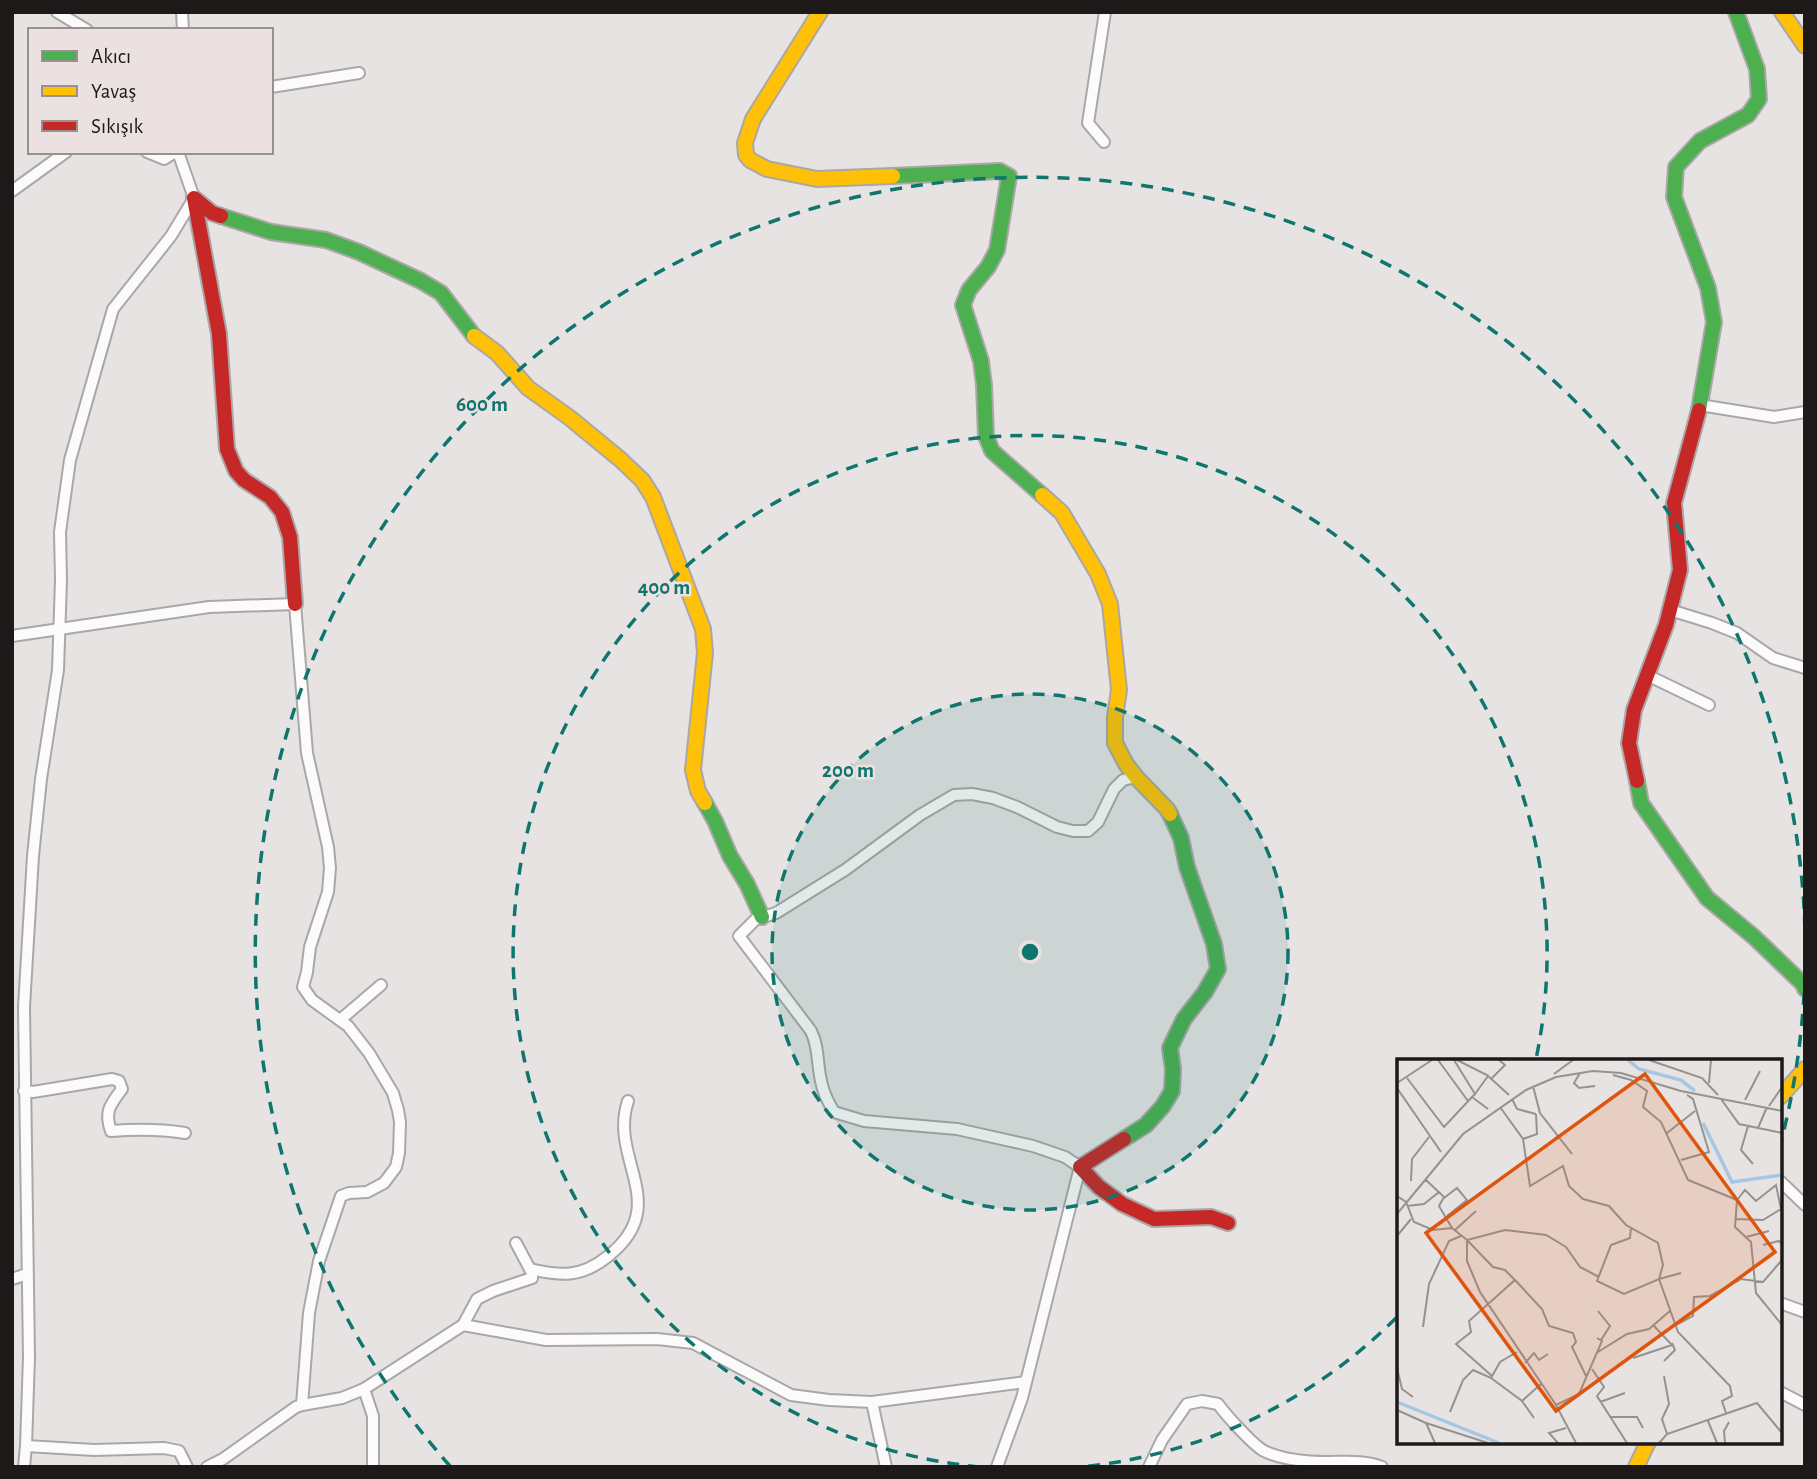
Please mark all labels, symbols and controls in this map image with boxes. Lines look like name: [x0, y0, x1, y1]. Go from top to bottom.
legend: [28, 28, 273, 154]
text: Akıcı: [91, 46, 131, 67]
text: Yavaş: [91, 81, 136, 102]
text: Sıkışık: [91, 116, 144, 137]
text: 600 m: [456, 394, 508, 415]
text: 400 m: [638, 577, 690, 598]
text: 200 m: [822, 760, 874, 781]
centre of rings: [1018, 940, 1042, 964]
inset map: [1397, 1059, 1782, 1444]

